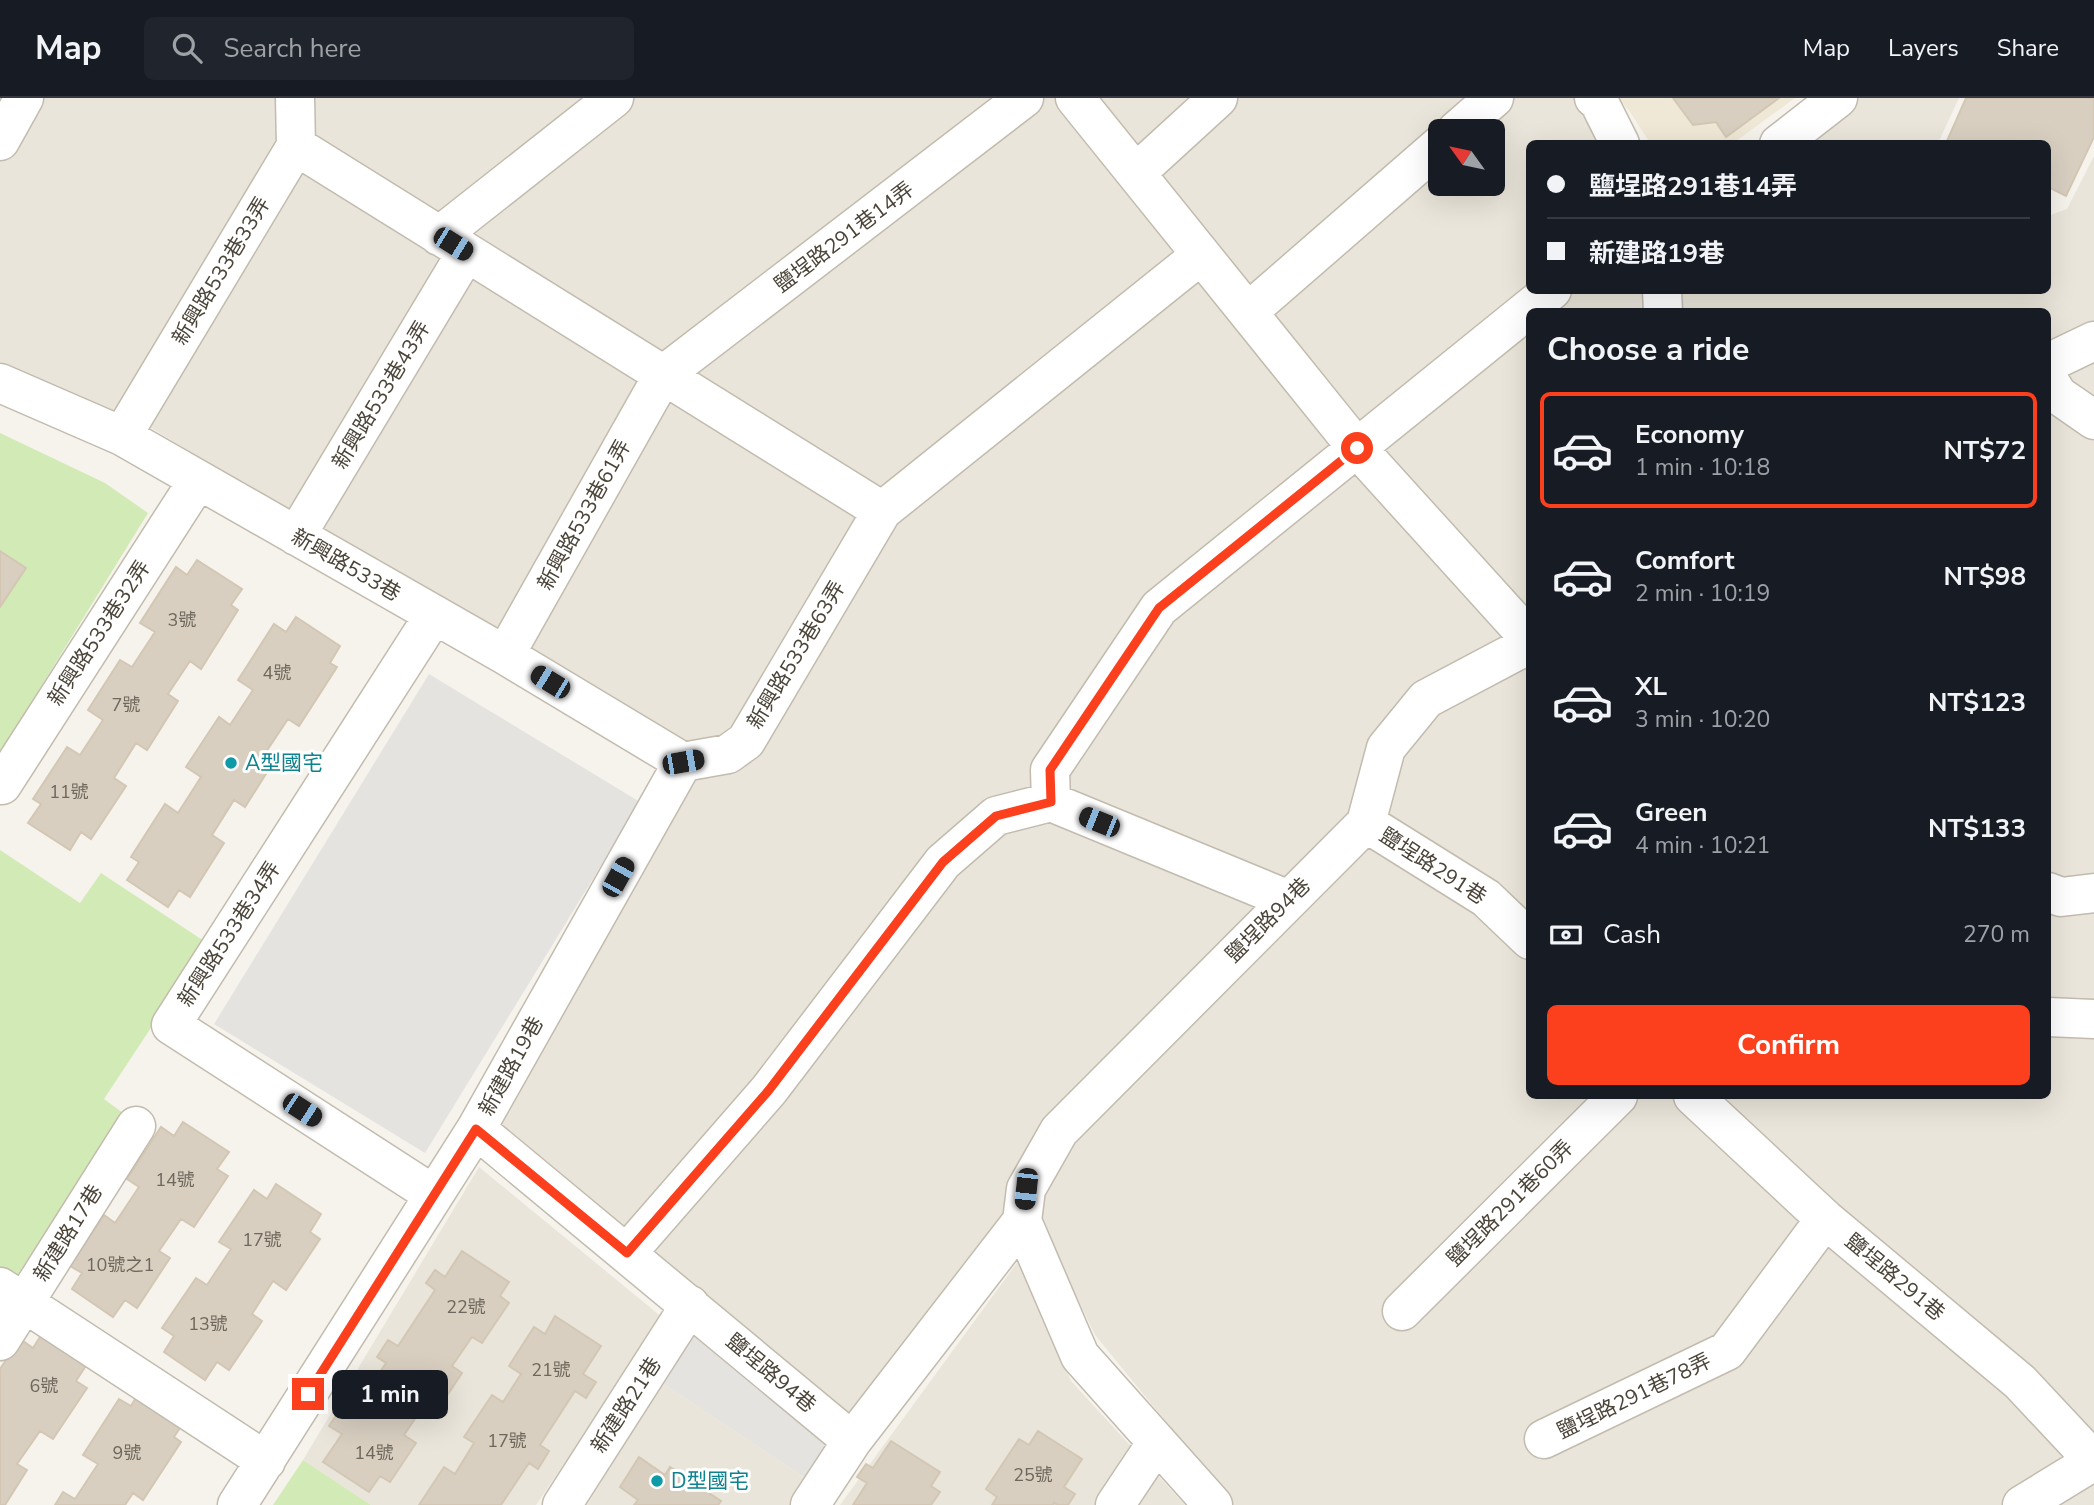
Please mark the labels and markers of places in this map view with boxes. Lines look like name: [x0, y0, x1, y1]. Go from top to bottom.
place label: A型國宅: [245, 749, 323, 777]
marker: A型國宅: [223, 755, 239, 771]
place label: D型國宅: [671, 1467, 750, 1495]
marker: D型國宅: [649, 1473, 665, 1489]

